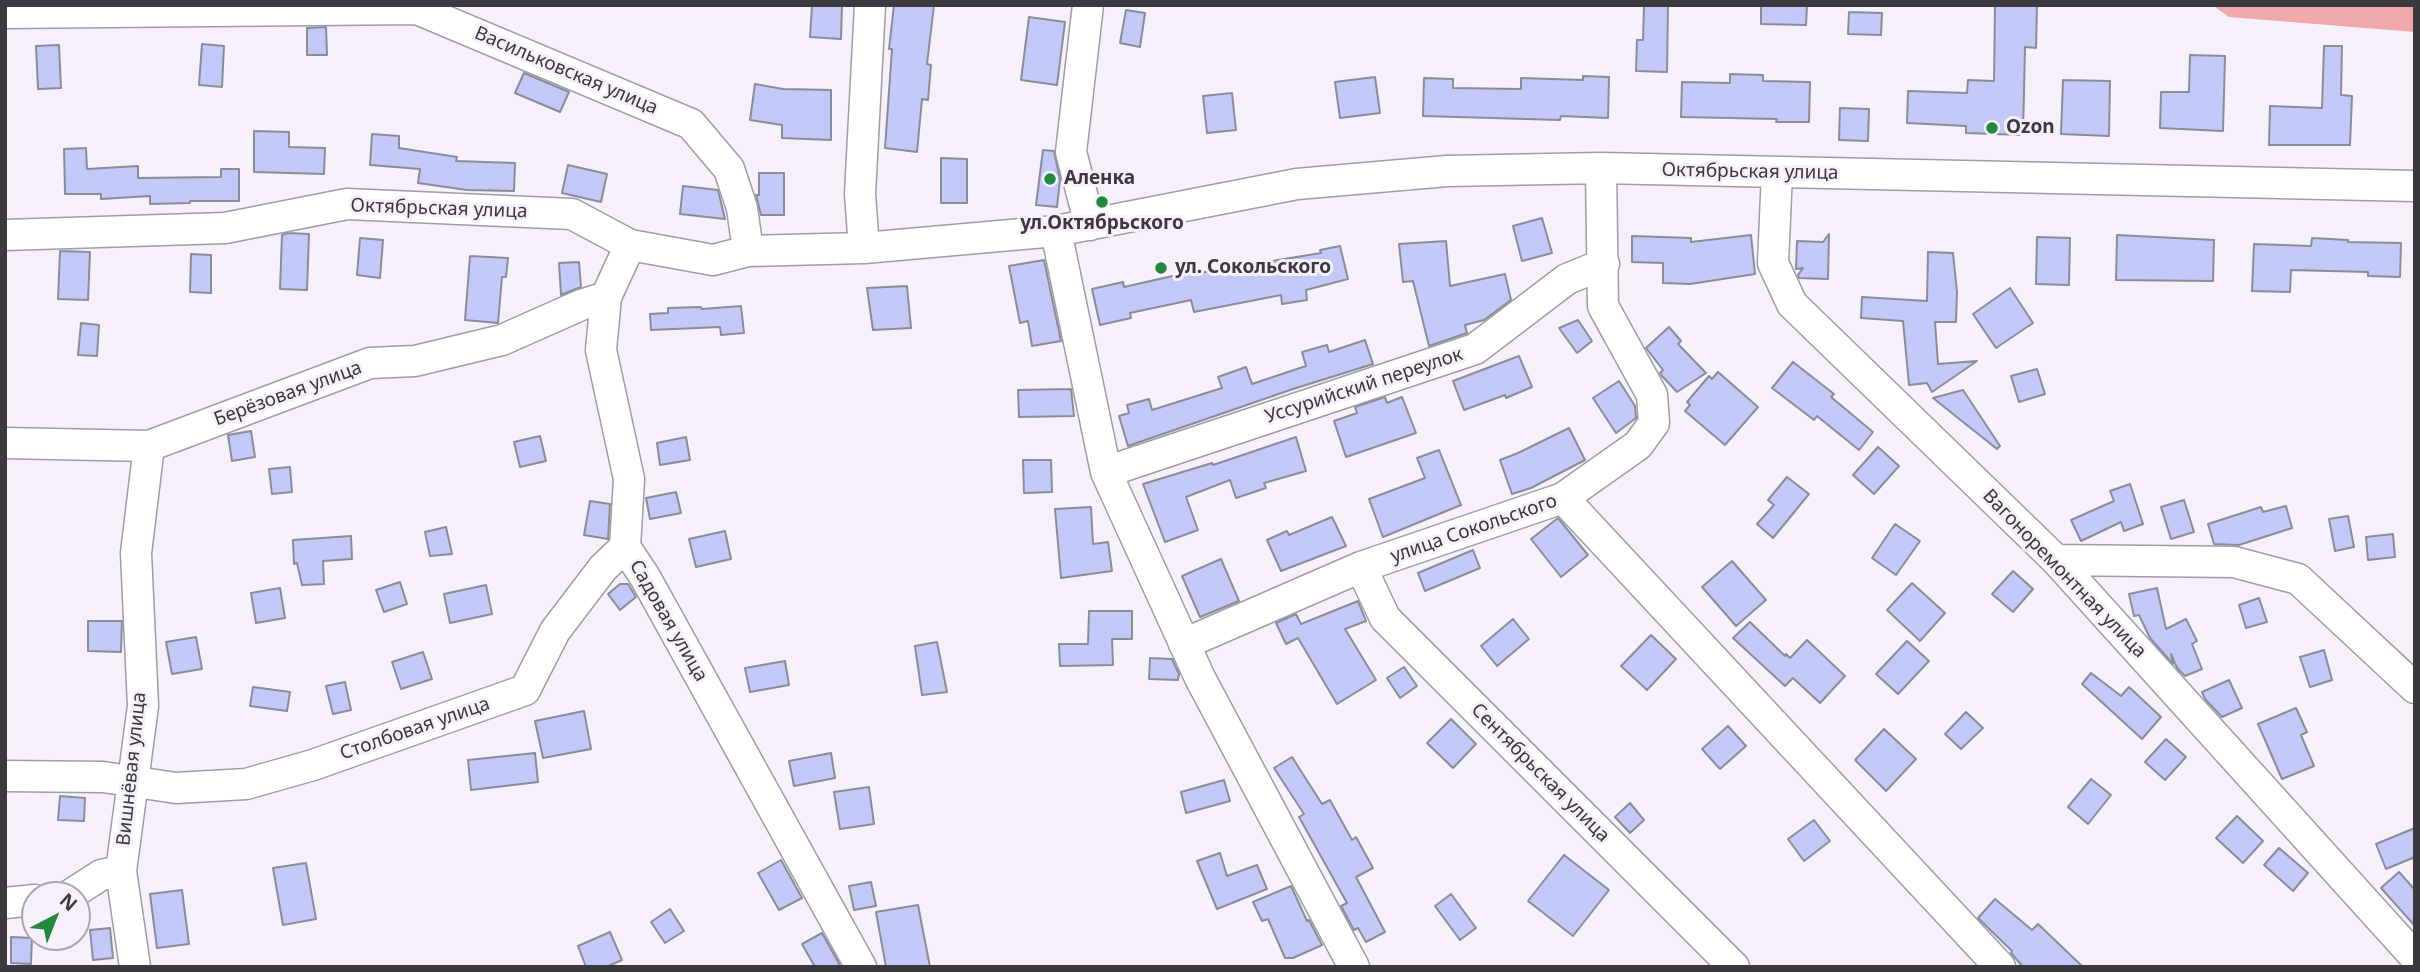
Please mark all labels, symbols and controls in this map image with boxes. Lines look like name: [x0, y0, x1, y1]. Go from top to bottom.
street label: Васильковская улица: [471, 22, 661, 120]
place label: Ozon: [2006, 117, 2055, 139]
marker: Ozon: [1984, 120, 2000, 136]
street label: Октябрьская улица: [1661, 159, 1839, 185]
place label: Аленка: [1064, 168, 1135, 190]
marker: Аленка: [1042, 171, 1058, 187]
marker: ул.Октябрьского: [1094, 194, 1110, 210]
street label: Октябрьская улица: [350, 195, 528, 223]
place label: ул.Октябрьского: [1020, 213, 1184, 235]
place label: ул. Сокольского: [1175, 257, 1331, 279]
marker: ул. Сокольского: [1153, 260, 1169, 276]
street label: Уссурийский переулок: [1262, 343, 1466, 429]
street label: Берёзовая улица: [211, 357, 365, 431]
street label: Вагоноремонтная улица: [1977, 485, 2151, 663]
street label: улица Сокольского: [1388, 490, 1560, 568]
street label: Садовая улица: [624, 556, 712, 686]
street label: Вишнёвая улица: [113, 691, 151, 847]
street label: Столбовая улица: [337, 693, 493, 765]
street label: Сентябрьская улица: [1466, 699, 1614, 847]
north arrow: [21, 881, 91, 951]
text: N: [54, 887, 83, 917]

